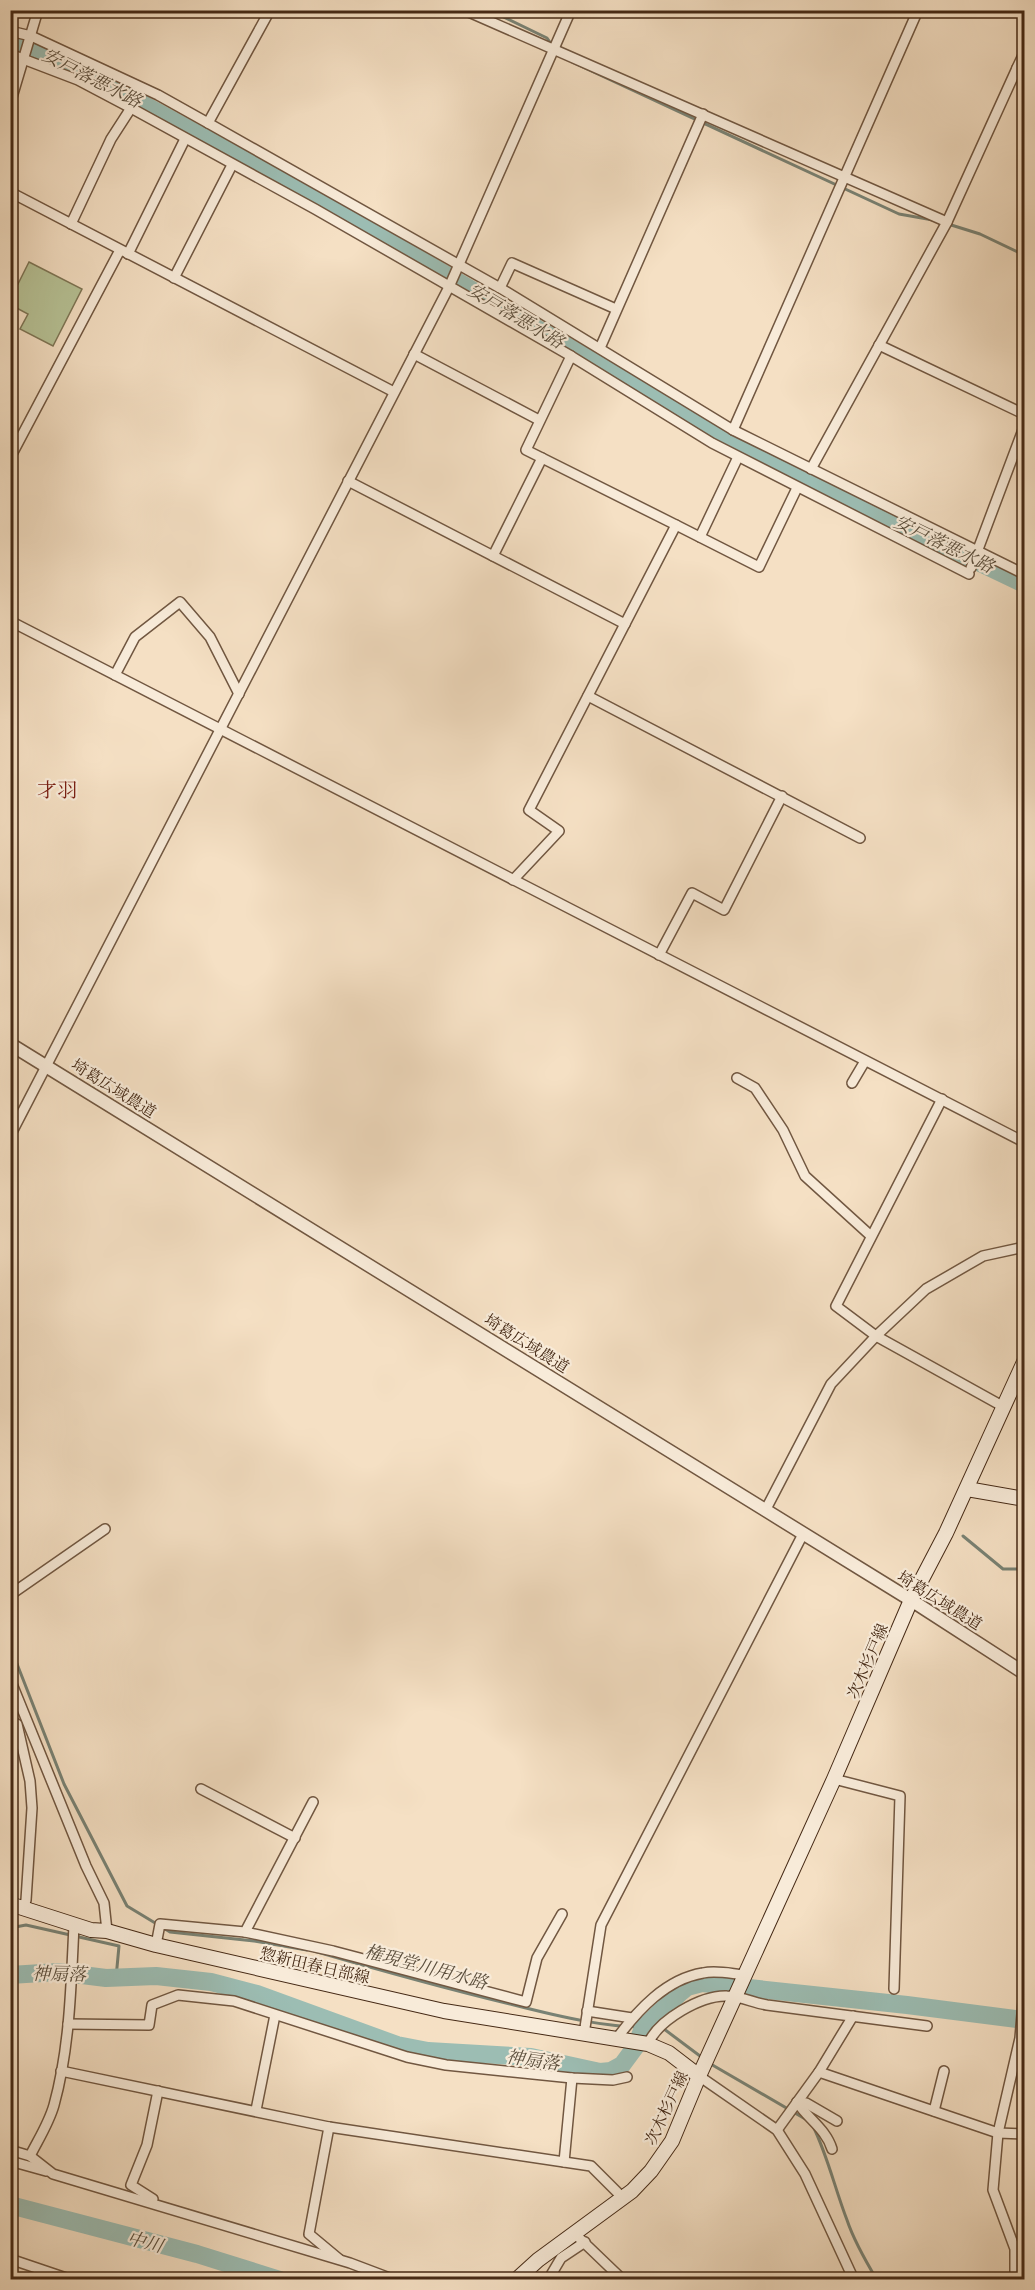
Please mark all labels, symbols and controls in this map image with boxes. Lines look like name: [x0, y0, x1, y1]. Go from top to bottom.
water label: 安戸落悪水路: [39, 44, 147, 113]
water label: 安戸落悪水路: [464, 279, 570, 354]
water label: 安戸落悪水路: [891, 510, 999, 578]
district label: 才羽: [37, 778, 77, 802]
street label: 埼葛広域農道: [68, 1054, 160, 1122]
street label: 埼葛広域農道: [481, 1309, 573, 1377]
street label: 埼葛広域農道: [894, 1566, 986, 1634]
street label: 次木杉戸線: [842, 1620, 892, 1702]
water label: 権現堂川用水路: [362, 1940, 492, 1994]
street label: 惣新田春日部線: [258, 1943, 372, 1987]
water label: 神扇落: [32, 1963, 89, 1986]
water label: 神扇落: [505, 2045, 564, 2075]
street label: 次木杉戸線: [640, 2068, 692, 2148]
water label: 中川: [125, 2227, 167, 2258]

